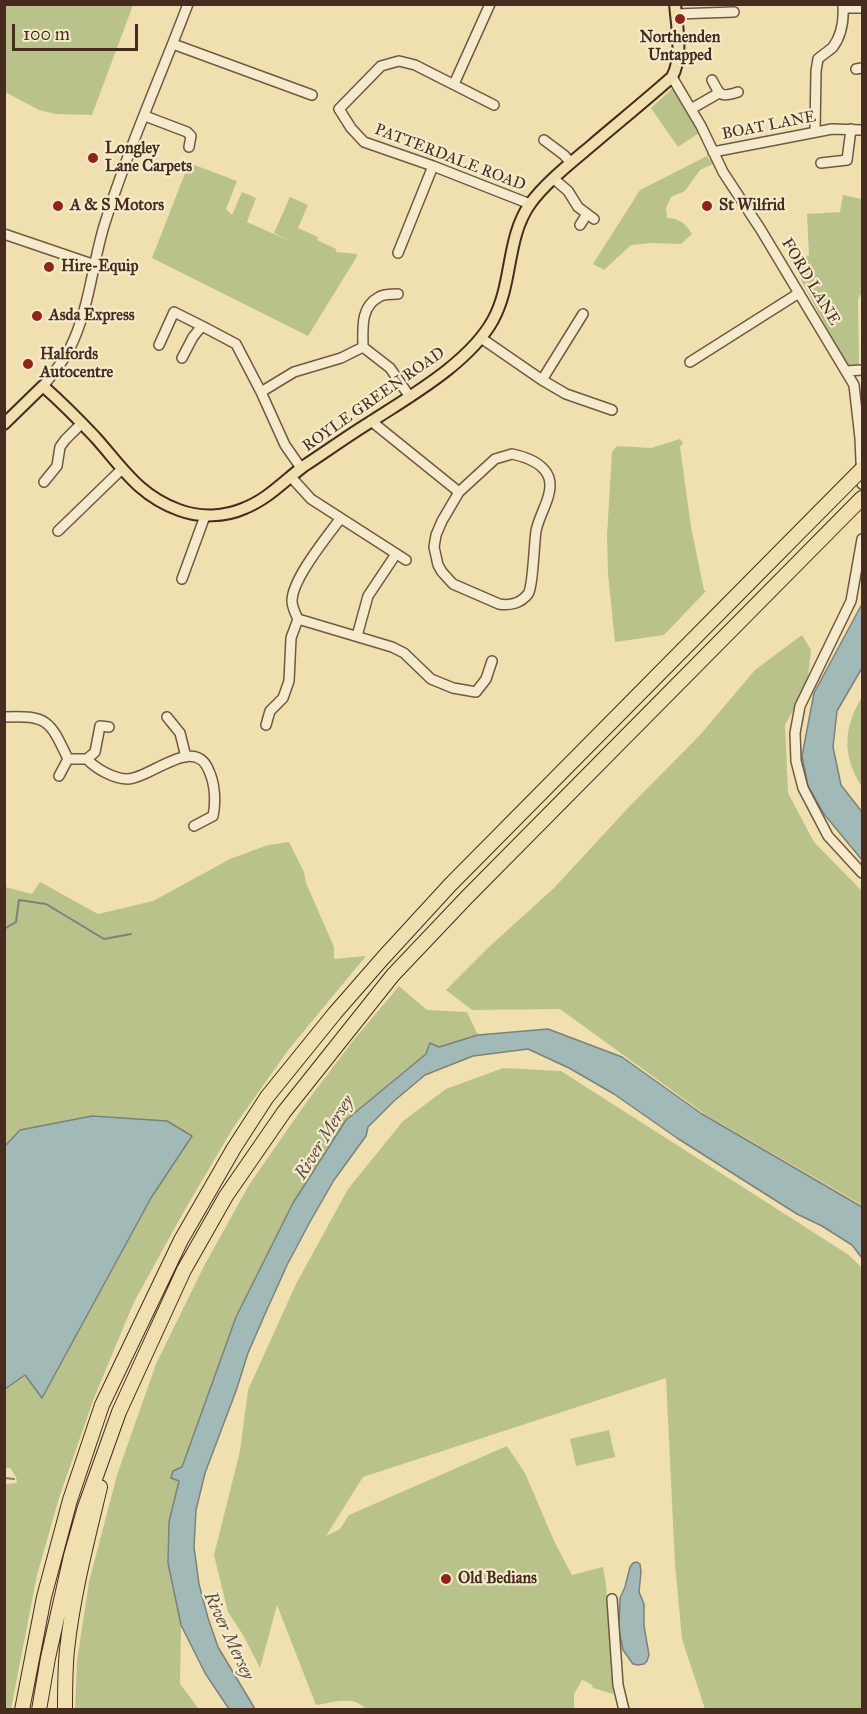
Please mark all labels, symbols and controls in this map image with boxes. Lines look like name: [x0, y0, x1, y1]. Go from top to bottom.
scale bar: [15, 12, 141, 50]
marker: Northenden Untapped: [673, 12, 687, 26]
text: 100 m: [23, 23, 70, 45]
place label: Northenden Untapped: [640, 28, 720, 66]
street label: BOAT LANE: [720, 107, 818, 145]
street label: PATTERDALE ROAD: [372, 120, 528, 196]
place label: Longley Lane Carpets: [105, 139, 192, 177]
marker: Longley Lane Carpets: [86, 151, 100, 165]
place label: A & S Motors: [70, 196, 164, 216]
place label: St Wilfrid: [719, 196, 785, 216]
marker: A & S Motors: [51, 199, 65, 213]
marker: St Wilfrid: [700, 199, 714, 213]
street label: FORD LANE: [777, 235, 843, 329]
place label: Hire-Equip: [61, 257, 138, 277]
marker: Hire-Equip: [42, 260, 56, 274]
place label: Asda Express: [49, 306, 135, 326]
marker: Asda Express: [30, 309, 44, 323]
street label: ROYLE GREEN ROAD: [299, 344, 449, 456]
place label: Halfords Autocentre: [40, 345, 113, 383]
marker: Halfords Autocentre: [21, 357, 35, 371]
water label: River Mersey: [291, 1092, 359, 1184]
place label: Old Bedians: [458, 1569, 537, 1589]
marker: Old Bedians: [439, 1572, 453, 1586]
water label: River Mersey: [198, 1588, 258, 1684]

